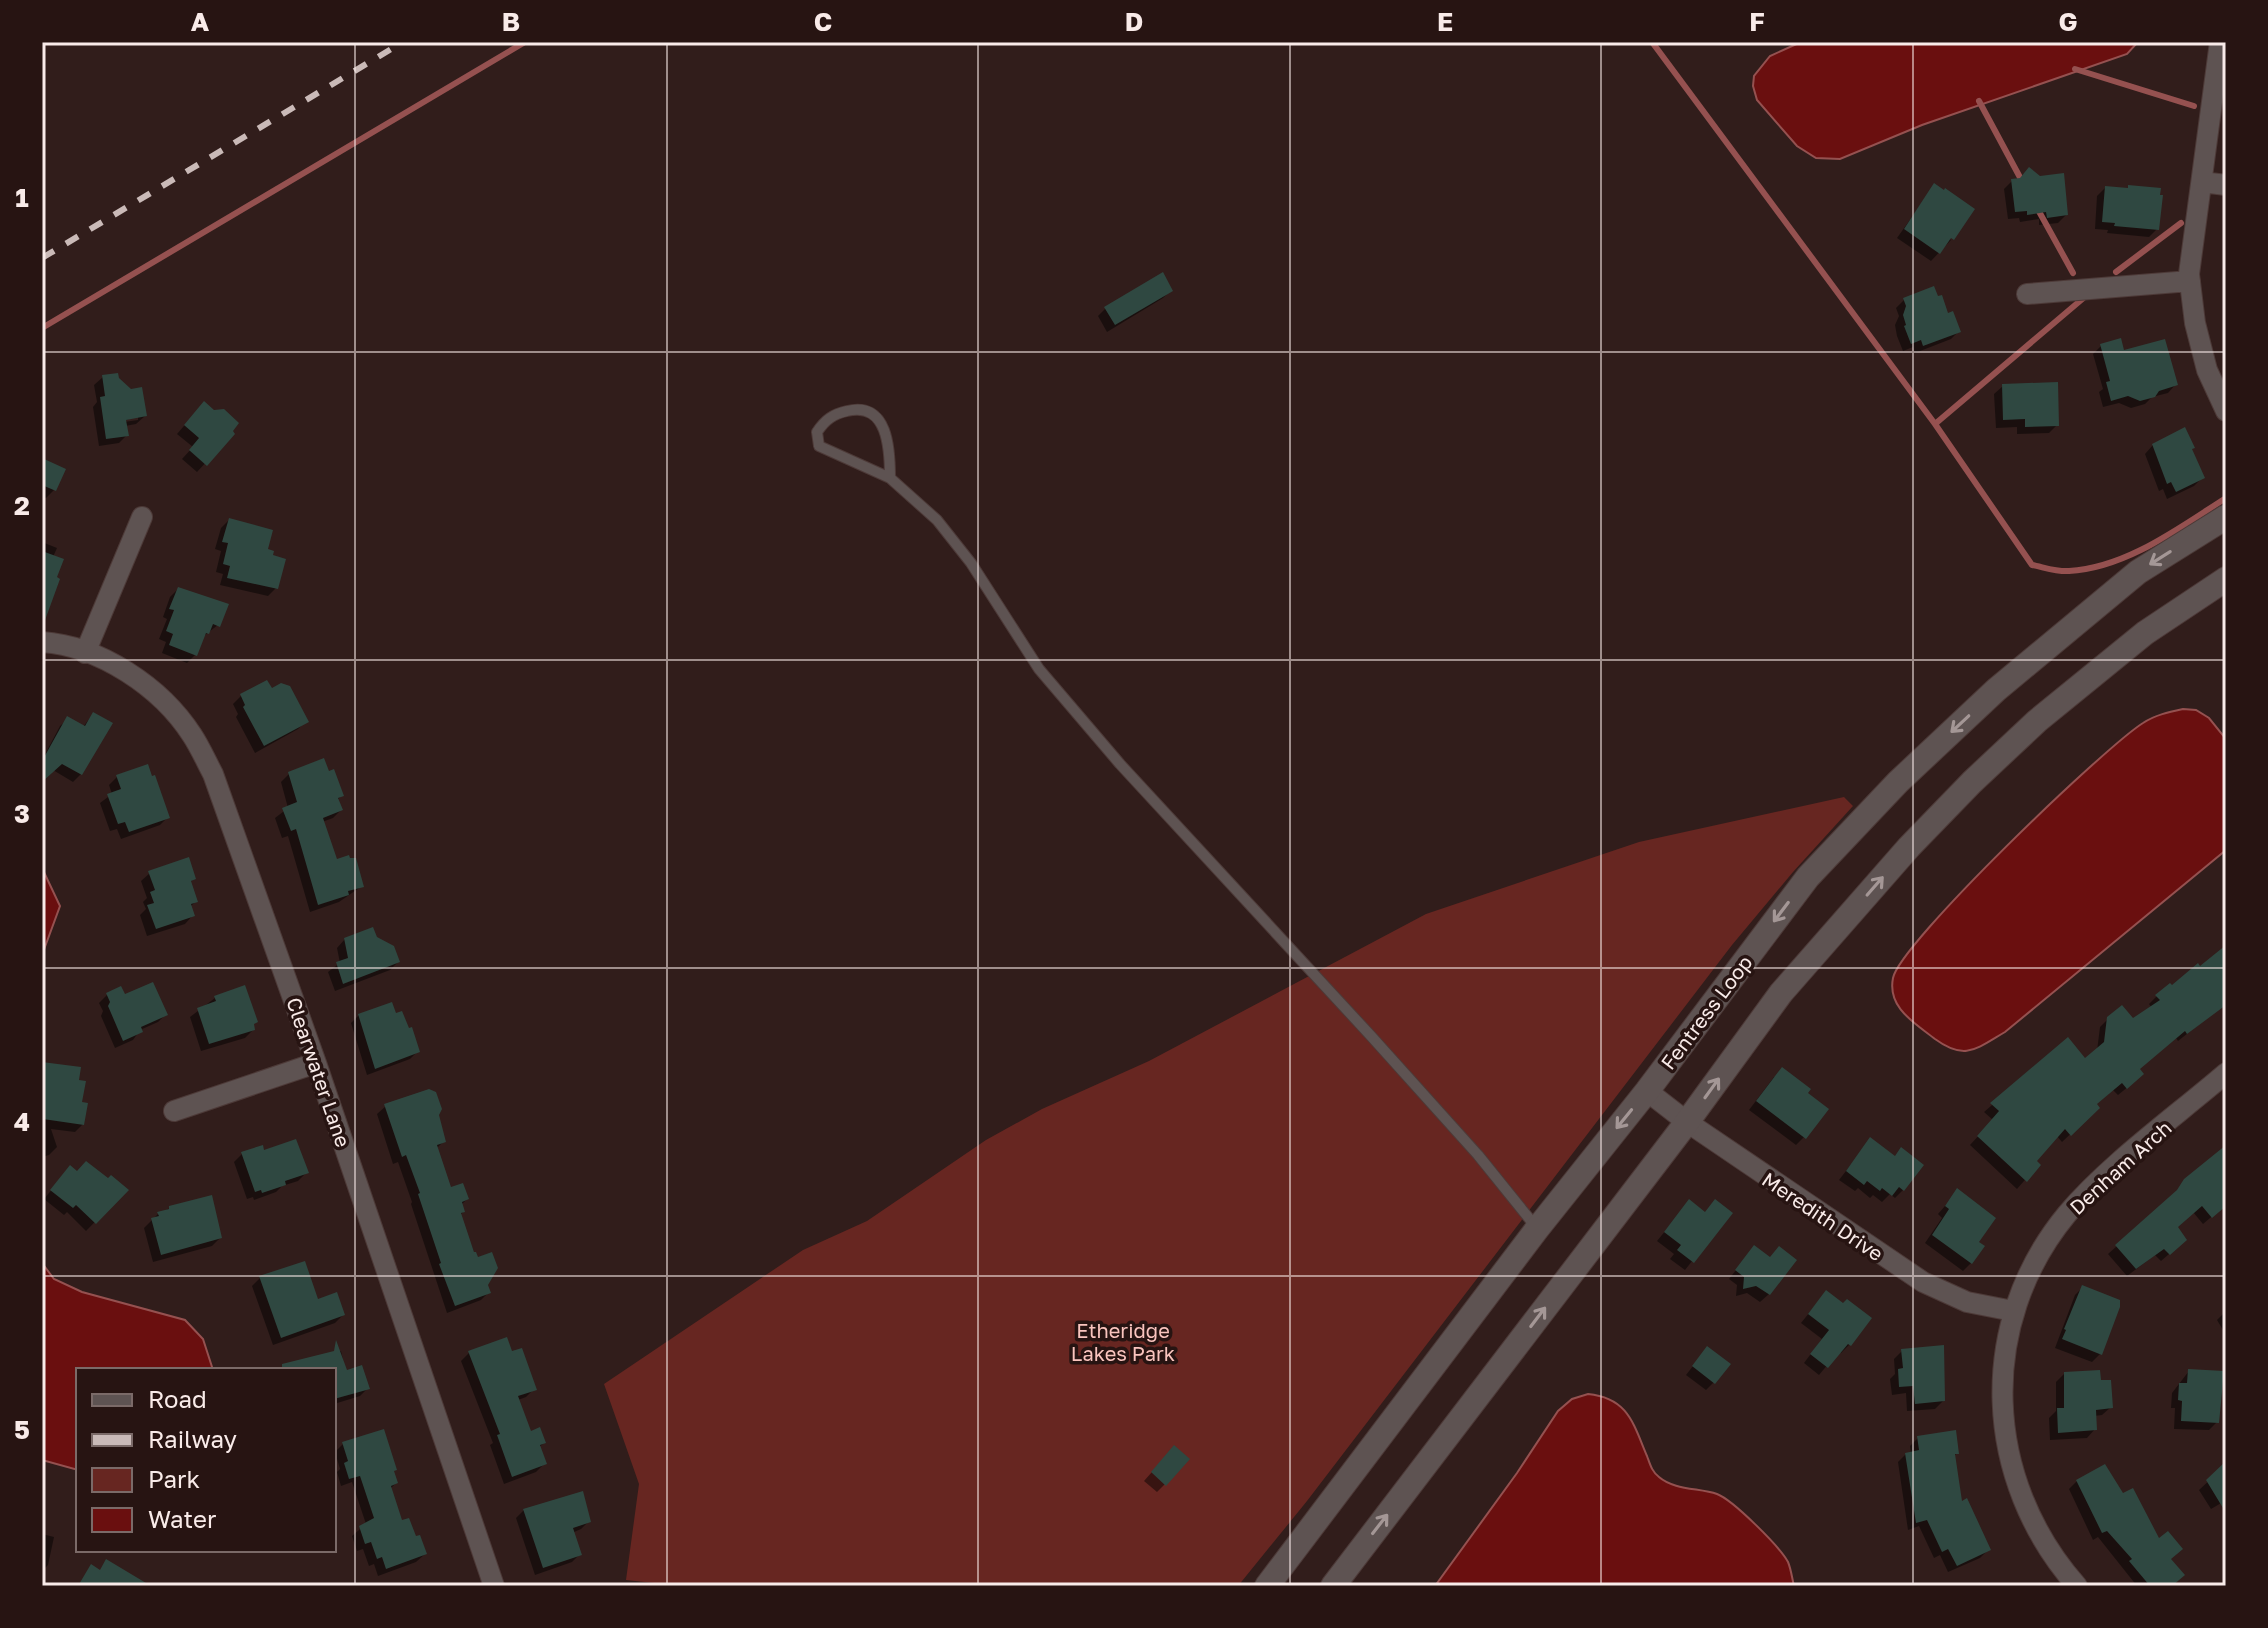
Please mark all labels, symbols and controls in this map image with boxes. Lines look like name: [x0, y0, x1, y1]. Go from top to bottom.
text: A: [191, 6, 210, 37]
text: B: [502, 6, 520, 37]
text: C: [814, 6, 832, 37]
text: D: [1125, 6, 1143, 37]
text: E: [1437, 6, 1453, 37]
text: F: [1749, 6, 1765, 37]
text: G: [2058, 6, 2078, 37]
text: 1: [15, 182, 29, 213]
text: 2: [14, 490, 30, 521]
one-way arrow: [2149, 551, 2172, 567]
one-way arrow: [1950, 714, 1970, 732]
text: 3: [14, 798, 30, 829]
one-way arrow: [1866, 876, 1884, 896]
one-way arrow: [1773, 901, 1790, 922]
street label: Fentress Loop: [1655, 950, 1757, 1074]
street label: Clearwater Lane: [282, 994, 356, 1150]
one-way arrow: [1704, 1078, 1721, 1099]
text: 4: [14, 1106, 30, 1137]
one-way arrow: [1616, 1108, 1633, 1129]
street label: Denham Arch: [2064, 1115, 2176, 1219]
street label: Meredith Drive: [1758, 1167, 1888, 1265]
one-way arrow: [1529, 1307, 1546, 1328]
park label: Etheridge Lakes Park: [1071, 1318, 1175, 1365]
legend: [76, 1368, 336, 1552]
text: Road: [148, 1384, 207, 1413]
text: 5: [14, 1414, 30, 1445]
text: Railway: [148, 1424, 237, 1453]
text: Park: [148, 1464, 200, 1493]
text: Water: [148, 1504, 216, 1533]
one-way arrow: [1372, 1514, 1389, 1535]

